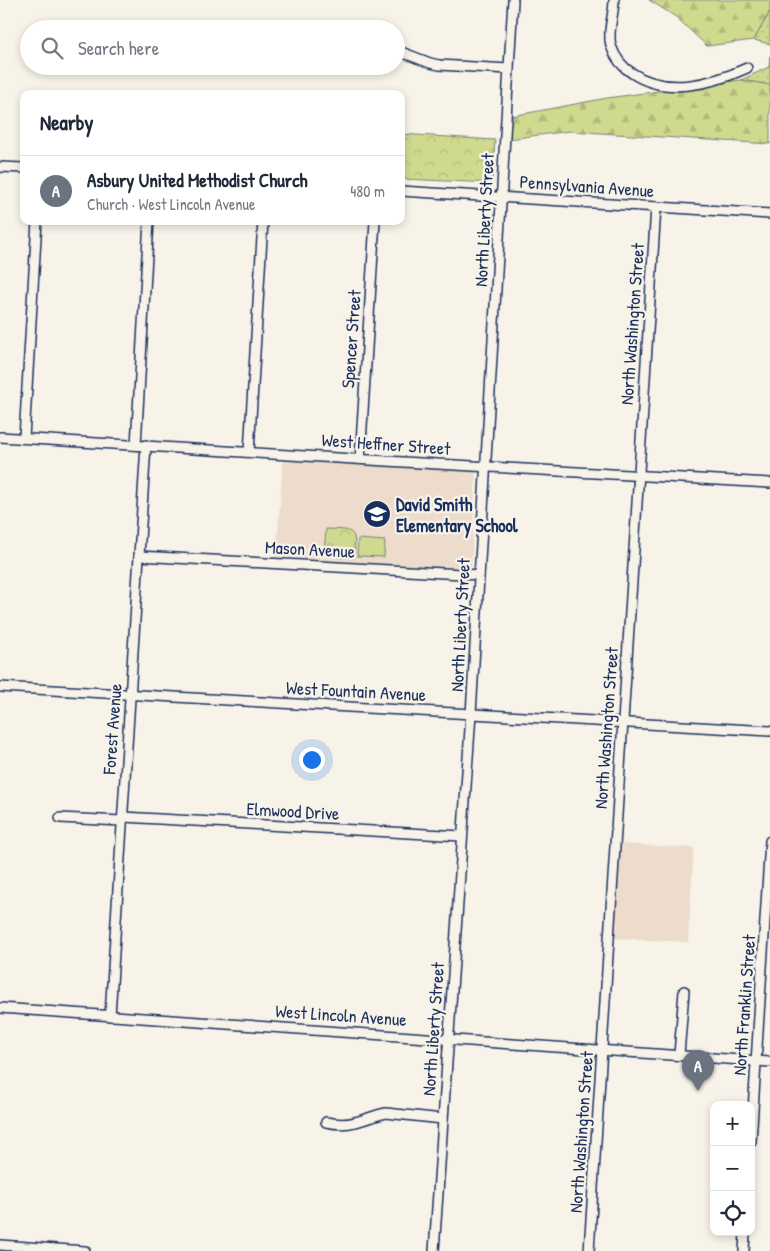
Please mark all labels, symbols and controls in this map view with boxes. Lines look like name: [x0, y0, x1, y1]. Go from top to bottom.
search box: [20, 20, 405, 75]
icon: search: [38, 34, 66, 62]
text: Search here: [78, 35, 159, 61]
text: Nearby: [40, 108, 93, 137]
street label: North Liberty Street: [468, 152, 500, 287]
text: Asbury United Methodist Church: [87, 167, 308, 193]
street label: Pennsylvania Avenue: [519, 169, 655, 203]
text: A: [52, 180, 60, 202]
text: 480 m: [350, 180, 385, 202]
text: Church · West Lincoln Avenue: [87, 193, 255, 215]
street label: North Washington Street: [614, 241, 650, 406]
street label: Spencer Street: [335, 288, 367, 389]
street label: West Heffner Street: [321, 427, 452, 461]
place label: David Smith Elementary School: [396, 492, 519, 539]
school or university icon: David Smith Elementary School: [362, 499, 392, 529]
street label: Mason Avenue: [264, 534, 356, 564]
street label: North Liberty Street: [444, 557, 476, 692]
street label: North Washington Street: [588, 645, 624, 810]
street label: West Fountain Avenue: [285, 675, 427, 707]
street label: Forest Avenue: [96, 683, 128, 776]
your location: [299, 747, 325, 773]
street label: Elmwood Drive: [246, 796, 340, 826]
street label: North Franklin Street: [727, 933, 761, 1076]
street label: North Liberty Street: [416, 961, 450, 1097]
street label: West Lincoln Avenue: [275, 998, 407, 1032]
street label: North Washington Street: [563, 1049, 599, 1214]
pin: A: [682, 1050, 714, 1091]
map controls: [710, 1101, 755, 1236]
button: +: [710, 1101, 755, 1146]
button: −: [710, 1146, 755, 1191]
button: locate: [710, 1191, 755, 1236]

